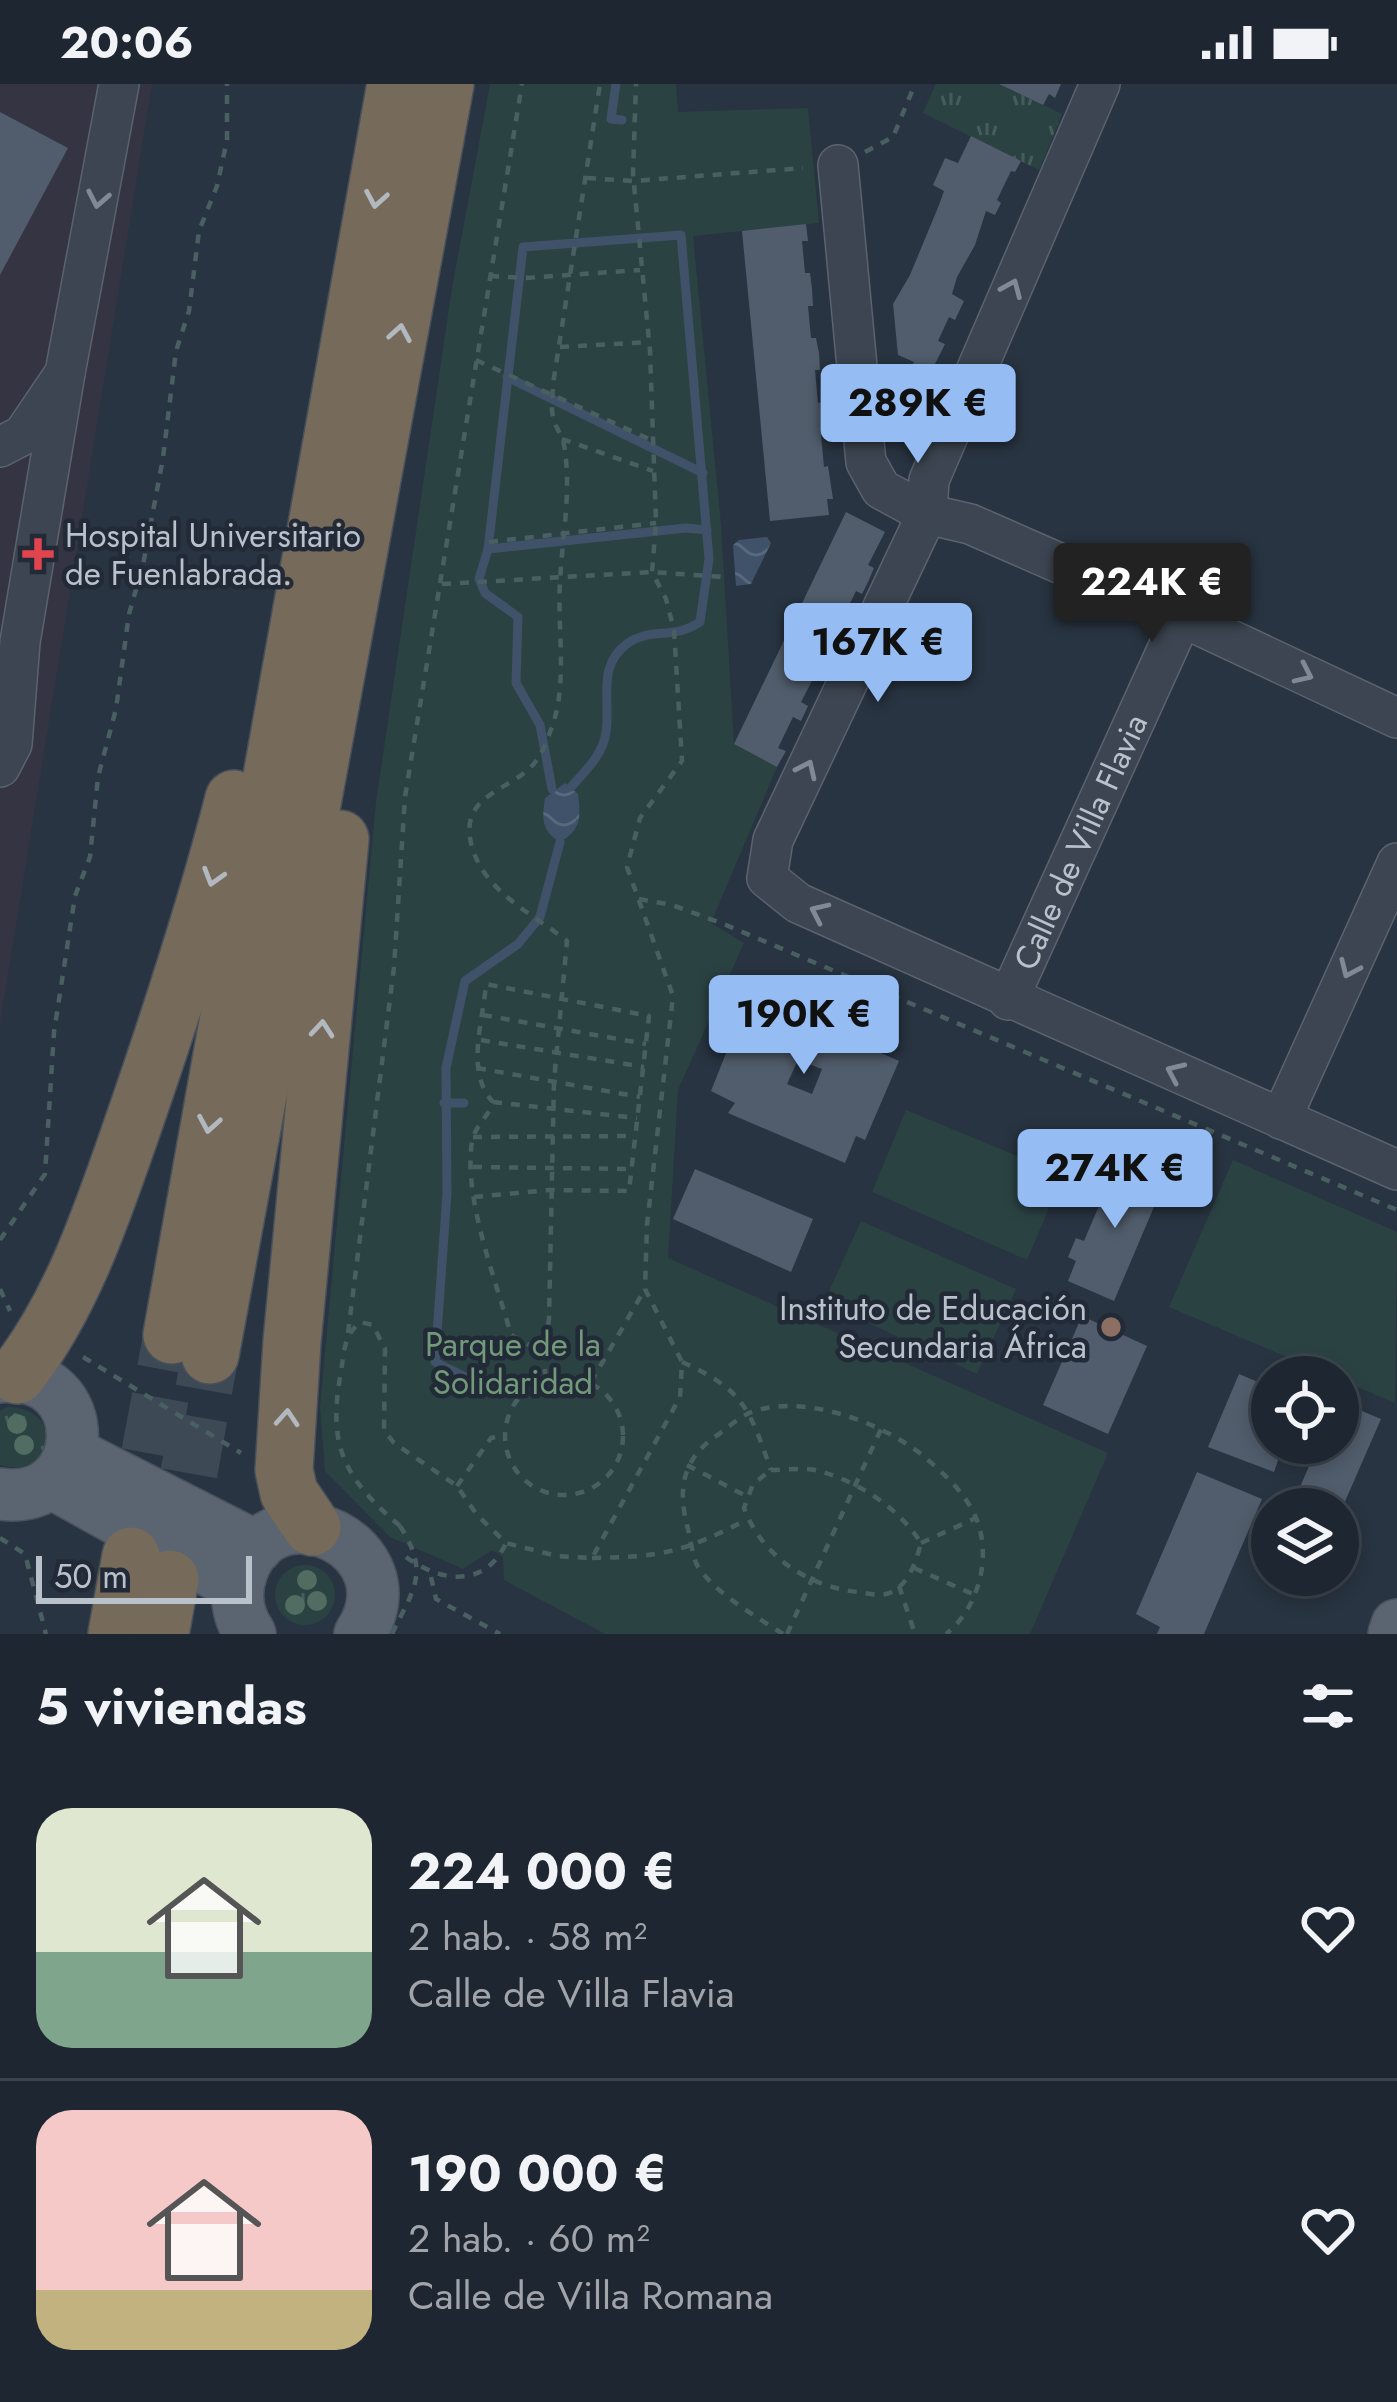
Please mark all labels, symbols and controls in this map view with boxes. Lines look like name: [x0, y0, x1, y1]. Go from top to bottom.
text: 20:06: [60, 10, 194, 75]
one-way arrow: [86, 189, 111, 209]
one-way arrow: [364, 189, 389, 209]
one-way arrow: [998, 278, 1022, 299]
one-way arrow: [387, 323, 412, 343]
pin: 289K €: [820, 364, 1016, 466]
text: 289K €: [848, 374, 988, 431]
place label: Hospital Universitario de Fuenlabrada.: [65, 512, 361, 597]
marker: Hospital Universitario de Fuenlabrada.: [22, 538, 54, 570]
pin: 224K €: [1054, 543, 1250, 645]
text: 224K €: [1081, 553, 1223, 610]
pin: 167K €: [780, 603, 976, 705]
text: 167K €: [811, 613, 945, 670]
one-way arrow: [1292, 660, 1313, 683]
street label: Calle de Villa Flavia: [1001, 706, 1159, 977]
one-way arrow: [793, 760, 816, 781]
one-way arrow: [202, 866, 227, 887]
one-way arrow: [810, 903, 831, 926]
one-way arrow: [1340, 957, 1364, 979]
pin: 190K €: [706, 975, 902, 1077]
text: 190K €: [736, 985, 872, 1042]
one-way arrow: [309, 1019, 334, 1038]
one-way arrow: [1165, 1063, 1187, 1087]
one-way arrow: [198, 1114, 223, 1134]
pin: 274K €: [1017, 1129, 1213, 1231]
text: 274K €: [1045, 1139, 1185, 1196]
place label: Instituto de Educación Secundaria África: [779, 1285, 1087, 1370]
marker: Instituto de Educación Secundaria África: [1098, 1314, 1124, 1340]
park label: Parque de la Solidaridad: [425, 1321, 601, 1406]
map controls: [1251, 1356, 1359, 1596]
button: locate: [1251, 1356, 1359, 1464]
one-way arrow: [274, 1408, 300, 1427]
button: layers: [1251, 1488, 1359, 1596]
scale bar: [36, 1550, 252, 1603]
text: 50 m: [54, 1553, 128, 1600]
text: 5 viviendas: [36, 1669, 307, 1743]
icon: filters: [1295, 1673, 1361, 1739]
text: 224 000 €: [408, 1834, 676, 1908]
icon: home: [132, 1856, 276, 2000]
icon: heart: [1295, 1895, 1361, 1961]
text: 2 hab. · 58 m²: [408, 1908, 647, 1965]
text: Calle de Villa Flavia: [408, 1965, 735, 2022]
text: 190 000 €: [408, 2136, 667, 2210]
icon: home: [132, 2158, 276, 2302]
icon: heart: [1295, 2197, 1361, 2263]
text: 2 hab. · 60 m²: [408, 2210, 650, 2267]
text: Calle de Villa Romana: [408, 2267, 773, 2324]

